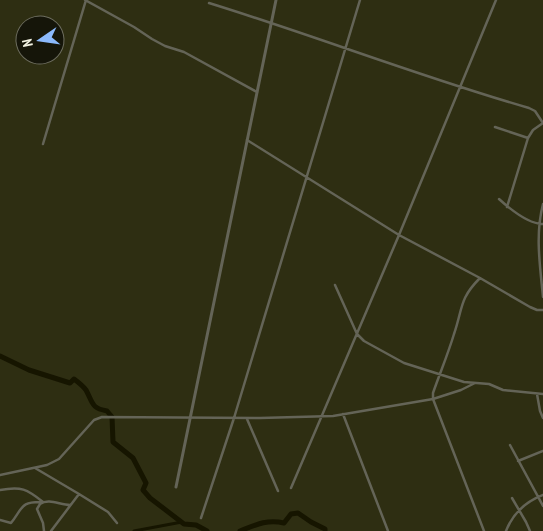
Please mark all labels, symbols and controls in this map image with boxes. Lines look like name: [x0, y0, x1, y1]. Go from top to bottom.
north arrow: [15, 15, 65, 65]
text: N: [18, 37, 37, 49]

